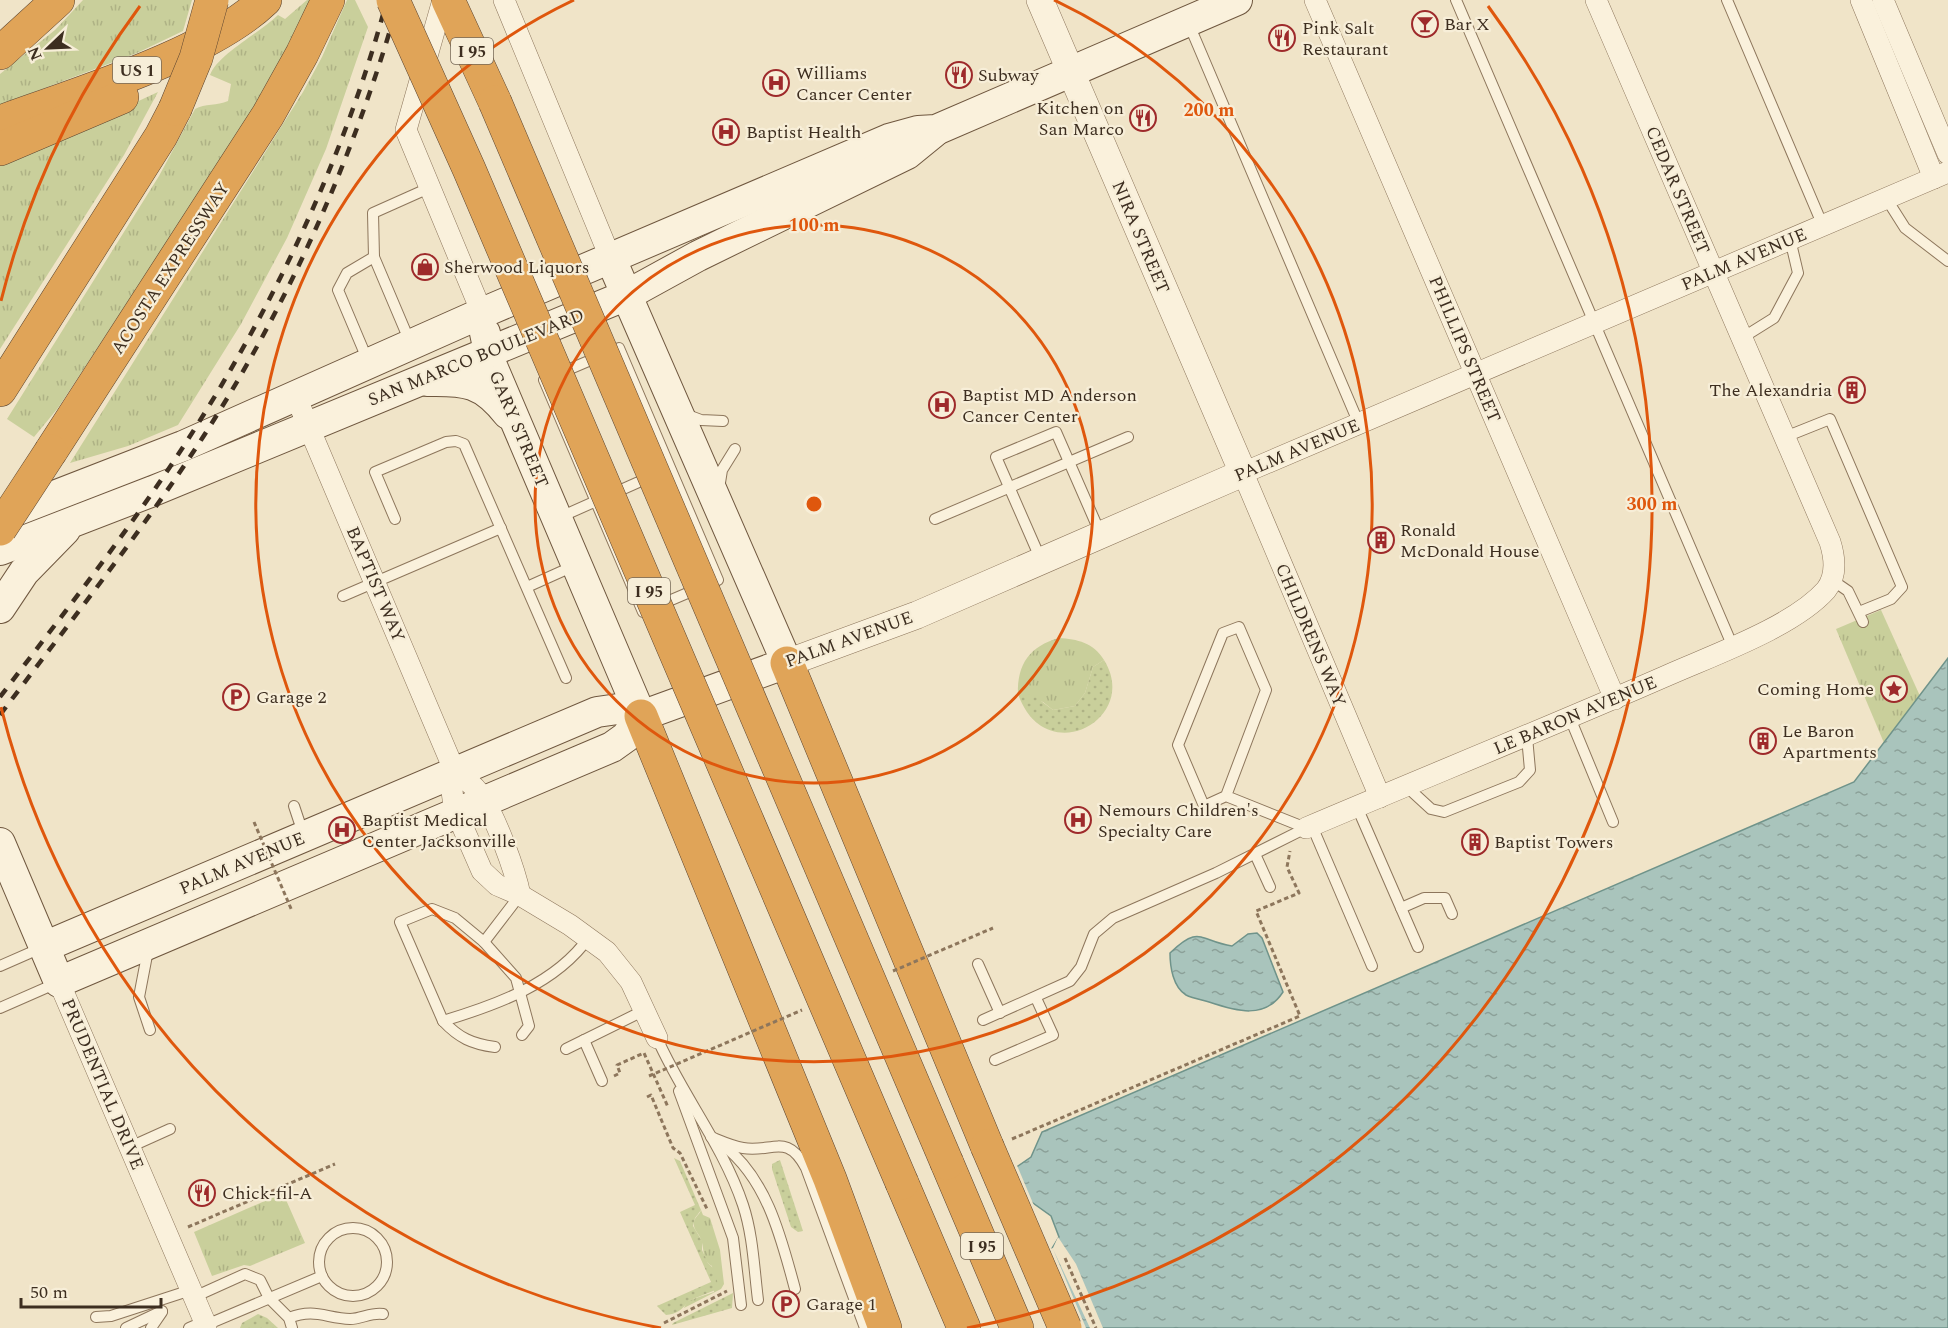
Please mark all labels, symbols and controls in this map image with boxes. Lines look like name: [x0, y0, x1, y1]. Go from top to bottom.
bar icon: Bar X: [1410, 9, 1440, 39]
place label: Bar X: [1444, 11, 1490, 38]
place label: Pink Salt Restaurant: [1302, 15, 1388, 63]
north arrow: [18, 18, 78, 78]
restaurant icon: Pink Salt Restaurant: [1267, 23, 1297, 53]
road number: I 95: [451, 38, 493, 64]
text: N: [22, 43, 49, 64]
road number: US 1: [113, 57, 161, 83]
place label: Williams Cancer Center: [796, 60, 912, 108]
restaurant icon: Subway: [944, 60, 974, 90]
place label: Subway: [978, 62, 1040, 89]
hospital icon: Williams Cancer Center: [761, 68, 791, 98]
place label: Kitchen on San Marco: [1036, 95, 1124, 143]
text: 200 m: [1183, 97, 1235, 124]
restaurant icon: Kitchen on San Marco: [1128, 103, 1158, 133]
hospital icon: Baptist Health: [711, 117, 741, 147]
place label: Baptist Health: [746, 119, 862, 146]
street label: CEDAR STREET: [1638, 122, 1717, 259]
street label: ACOSTA EXPRESSWAY: [104, 177, 236, 360]
street label: NIRA STREET: [1105, 177, 1176, 298]
text: 100 m: [788, 212, 840, 239]
street label: PALM AVENUE: [1677, 221, 1811, 298]
shop icon: Sherwood Liquors: [410, 252, 440, 282]
place label: Sherwood Liquors: [444, 254, 589, 281]
street label: PHILLIPS STREET: [1421, 272, 1508, 427]
street label: SAN MARCO BOULEVARD: [364, 302, 588, 413]
street label: GARY STREET: [482, 366, 555, 492]
building icon: The Alexandria: [1837, 375, 1867, 405]
place label: The Alexandria: [1709, 377, 1832, 404]
place label: Baptist MD Anderson Cancer Center: [962, 382, 1137, 430]
hospital icon: Baptist MD Anderson Cancer Center: [927, 390, 957, 420]
street label: PALM AVENUE: [1230, 412, 1364, 489]
text: 300 m: [1626, 491, 1678, 518]
centre of rings: [804, 494, 824, 514]
place label: Ronald McDonald House: [1400, 517, 1539, 565]
street label: BAPTIST WAY: [339, 522, 412, 646]
building icon: Ronald McDonald House: [1366, 525, 1396, 555]
street label: CHILDRENS WAY: [1268, 559, 1353, 711]
road number: I 95: [628, 578, 670, 604]
street label: PALM AVENUE: [782, 604, 917, 675]
street label: LE BARON AVENUE: [1489, 669, 1661, 762]
place icon: Coming Home: [1879, 674, 1909, 704]
place label: Coming Home: [1757, 676, 1874, 703]
parking icon: Garage 2: [221, 682, 251, 712]
place label: Garage 2: [256, 684, 327, 711]
place label: Le Baron Apartments: [1782, 718, 1877, 766]
building icon: Le Baron Apartments: [1748, 726, 1778, 756]
place label: Nemours Children's Specialty Care: [1098, 797, 1259, 845]
hospital icon: Nemours Children's Specialty Care: [1063, 805, 1093, 835]
place label: Baptist Medical Center Jacksonville: [362, 807, 516, 855]
hospital icon: Baptist Medical Center Jacksonville: [327, 815, 357, 845]
street label: PALM AVENUE: [175, 825, 309, 902]
building icon: Baptist Towers: [1460, 827, 1490, 857]
place label: Baptist Towers: [1494, 829, 1613, 856]
street label: PRUDENTIAL DRIVE: [54, 994, 151, 1174]
restaurant icon: Chick-fil-A: [187, 1178, 217, 1208]
place label: Chick-fil-A: [222, 1180, 313, 1207]
road number: I 95: [961, 1233, 1003, 1259]
scale bar: [21, 1271, 160, 1309]
text: 50 m: [30, 1279, 68, 1306]
parking icon: Garage 1: [771, 1289, 801, 1319]
place label: Garage 1: [806, 1291, 877, 1318]

